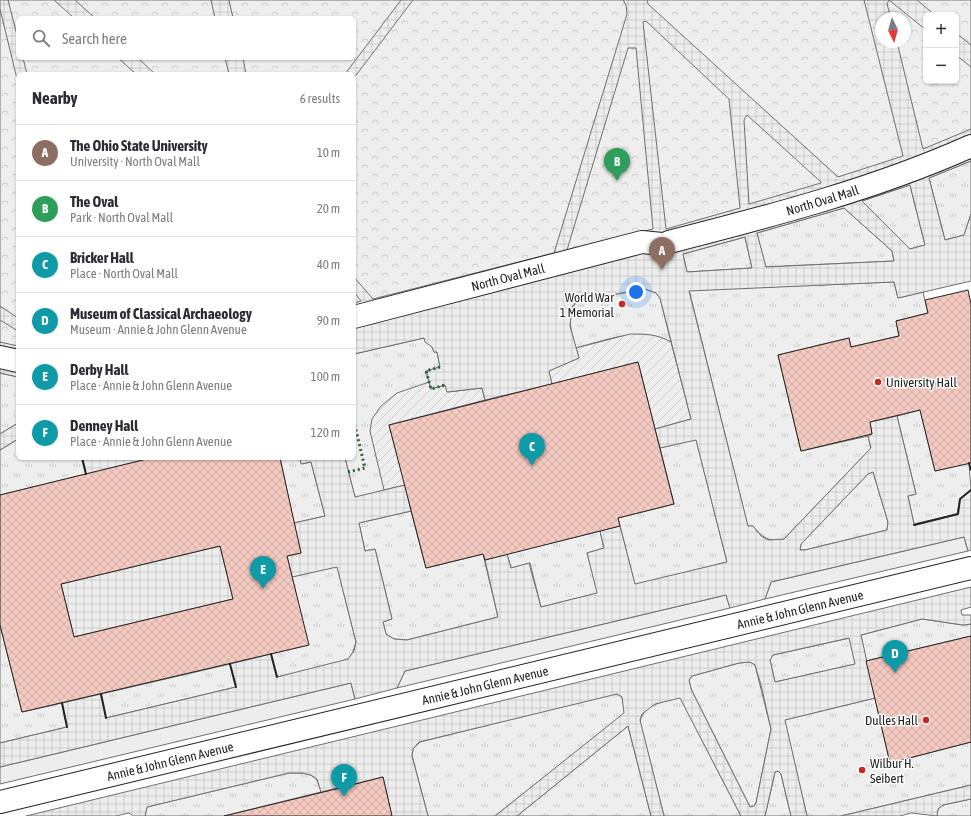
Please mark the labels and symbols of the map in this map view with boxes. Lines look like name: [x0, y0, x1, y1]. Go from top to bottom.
north arrow: [875, 12, 911, 48]
pin: B: [604, 148, 630, 181]
street label: North Oval Mall: [784, 182, 861, 218]
pin: A: [649, 237, 675, 270]
street label: North Oval Mall: [470, 260, 547, 294]
your location: [626, 282, 646, 302]
place label: World War 1 Memorial: [560, 290, 615, 320]
marker: World War 1 Memorial: [617, 299, 627, 309]
place label: University Hall: [886, 375, 957, 390]
marker: University Hall: [873, 377, 883, 387]
pin: C: [519, 433, 545, 466]
pin: E: [250, 556, 276, 589]
street label: Annie & John Glenn Avenue: [735, 587, 865, 632]
pin: D: [882, 640, 908, 673]
street label: Annie & John Glenn Avenue: [420, 663, 550, 708]
place label: Dulles Hall: [865, 713, 919, 728]
marker: Dulles Hall: [921, 715, 931, 725]
street label: Annie & John Glenn Avenue: [105, 739, 235, 783]
place label: Wilbur H. Seibert: [870, 756, 914, 786]
pin: F: [331, 764, 357, 797]
marker: Wilbur H. Seibert: [857, 765, 867, 775]

